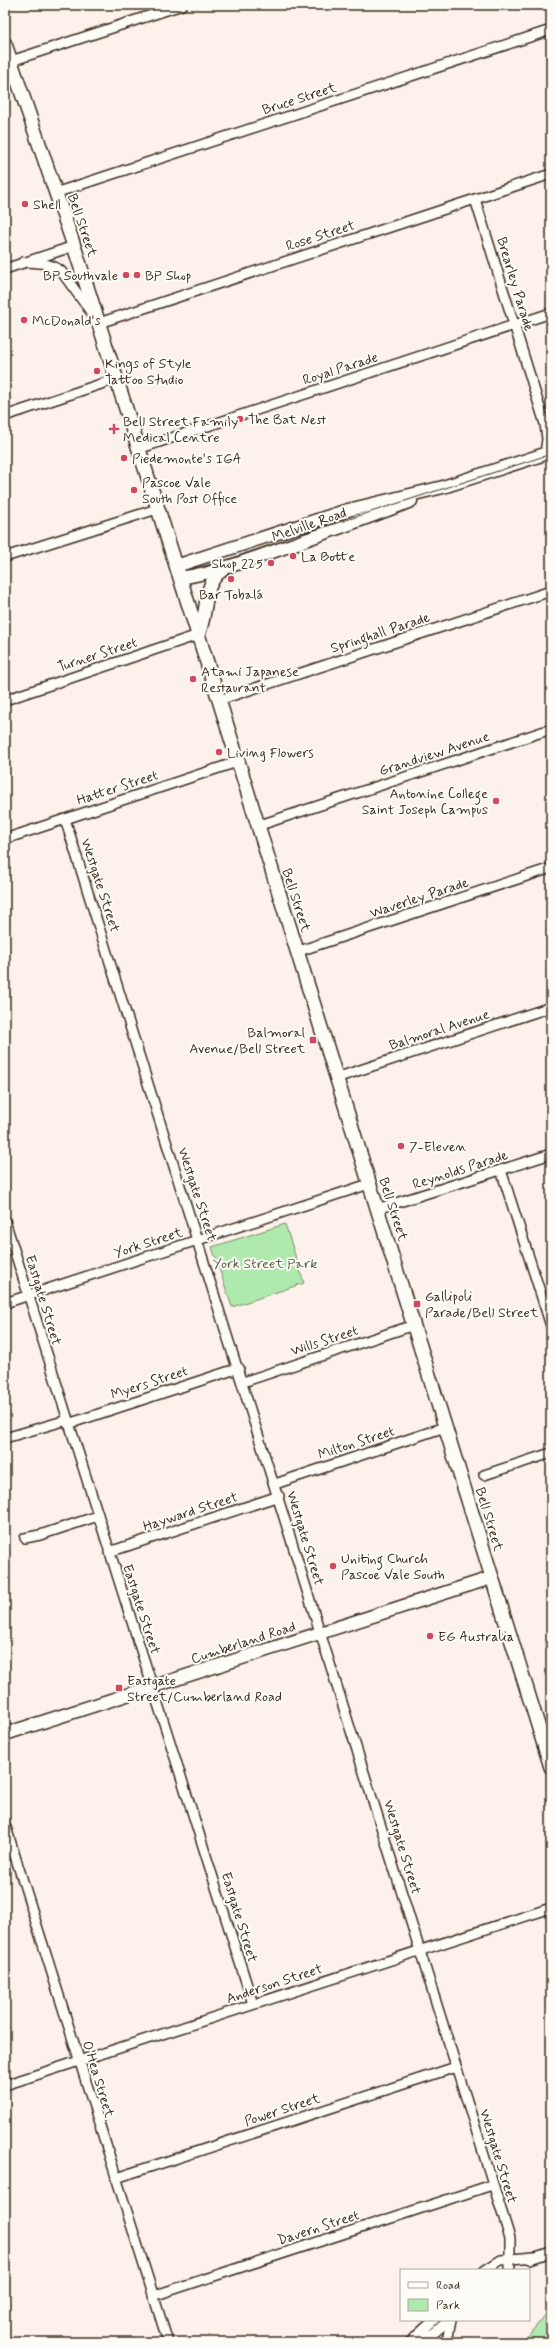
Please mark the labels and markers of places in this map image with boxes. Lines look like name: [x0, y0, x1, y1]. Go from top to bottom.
place label: Shell: [33, 196, 61, 214]
marker: Shell: [20, 199, 30, 209]
place label: BP Southvale: [43, 267, 118, 285]
place label: BP Shop: [145, 267, 191, 285]
marker: BP Southvale: [121, 270, 131, 280]
marker: BP Shop: [132, 270, 142, 280]
place label: McDonald's: [32, 312, 101, 330]
marker: McDonald's: [19, 315, 29, 325]
place label: Kings of Style Tattoo Studio: [105, 355, 192, 389]
marker: Kings of Style Tattoo Studio: [92, 366, 102, 376]
place label: The Bat Nest: [248, 411, 326, 429]
place label: Bell Street Family Medical Centre: [123, 413, 238, 447]
marker: The Bat Nest: [235, 414, 245, 424]
marker: Bell Street Family Medical Centre: [108, 423, 120, 435]
place label: Piedemonte's IGA: [132, 450, 241, 468]
marker: Piedemonte's IGA: [119, 453, 129, 463]
place label: Pascoe Vale South Post Office: [142, 474, 237, 508]
marker: Pascoe Vale South Post Office: [129, 485, 139, 495]
place label: La Botte: [301, 548, 355, 566]
marker: La Botte: [288, 551, 298, 561]
place label: Shop 225: [211, 555, 263, 573]
marker: Shop 225: [266, 558, 276, 568]
marker: Bar Tobalá: [226, 574, 236, 584]
place label: Bar Tobalá: [199, 586, 263, 604]
place label: Atami Japanese Restaurant: [201, 663, 299, 697]
marker: Atami Japanese Restaurant: [188, 674, 198, 684]
place label: Living Flowers: [227, 744, 314, 762]
marker: Living Flowers: [214, 747, 224, 757]
place label: Antonine College Saint Joseph Campus: [362, 785, 488, 819]
marker: Antonine College Saint Joseph Campus: [491, 796, 501, 806]
place label: Balmoral Avenue/Bell Street: [189, 1024, 306, 1058]
marker: Balmoral Avenue/Bell Street: [308, 1035, 318, 1045]
place label: 7-Eleven: [409, 1138, 467, 1156]
marker: 7-Eleven: [396, 1141, 406, 1151]
place label: Gallipoli Parade/Bell Street: [425, 1288, 539, 1322]
marker: Gallipoli Parade/Bell Street: [412, 1299, 422, 1309]
place label: Uniting Church Pascoe Vale South: [341, 1550, 445, 1584]
marker: Uniting Church Pascoe Vale South: [328, 1561, 338, 1571]
place label: EG Australia: [438, 1628, 514, 1646]
marker: EG Australia: [425, 1631, 435, 1641]
place label: Eastgate Street/Cumberland Road: [127, 1672, 282, 1706]
marker: Eastgate Street/Cumberland Road: [114, 1683, 124, 1693]

